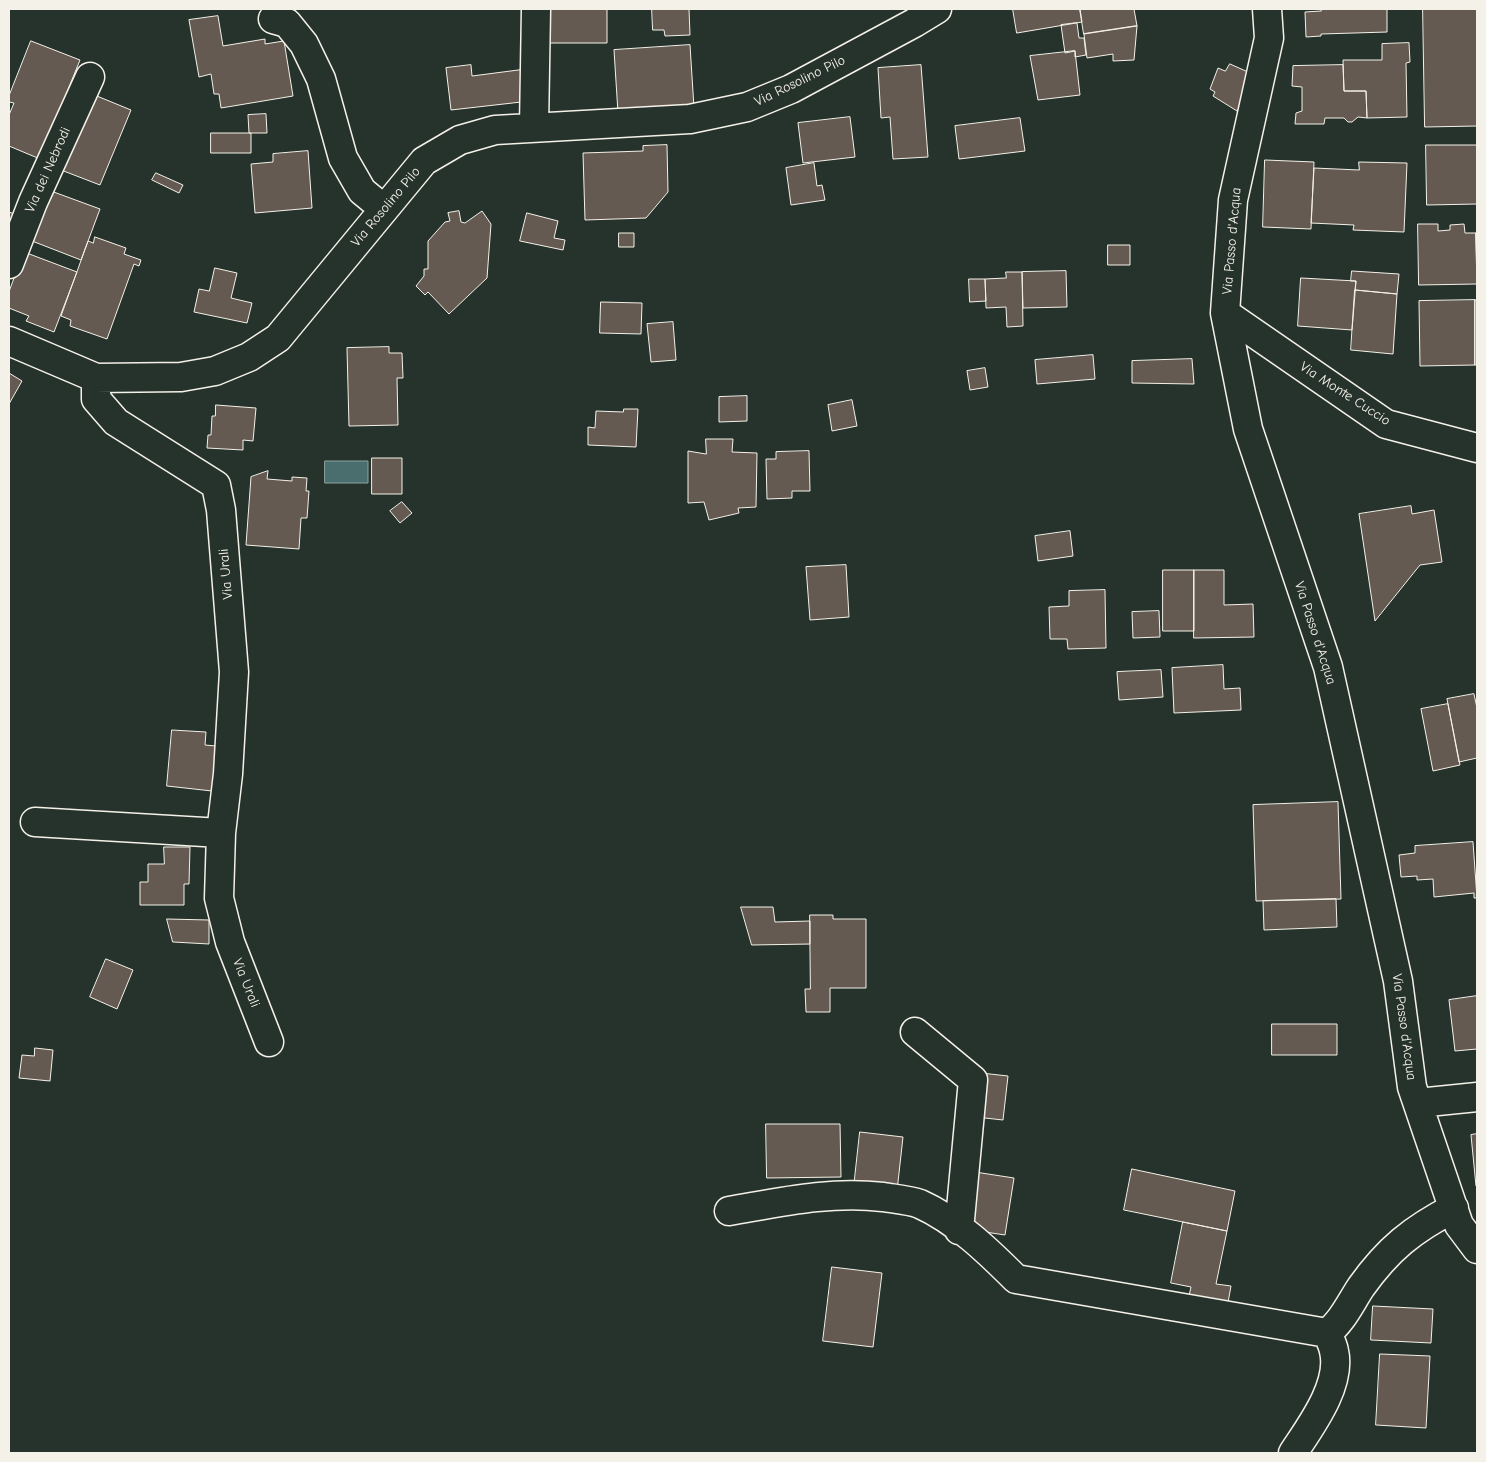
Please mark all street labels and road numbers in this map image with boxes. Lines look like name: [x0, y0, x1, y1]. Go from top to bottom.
street label: Via Rosolino Pilo: [752, 52, 848, 110]
street label: Via dei Nebrodi: [22, 125, 74, 215]
street label: Via Rosolino Pilo: [348, 164, 424, 250]
street label: Via Passo d'Acqua: [1219, 187, 1245, 295]
street label: Via Monte Cuccio: [1297, 358, 1393, 430]
street label: Via Urali: [215, 548, 237, 600]
street label: Via Passo d'Acqua: [1290, 579, 1340, 687]
street label: Via Urali: [229, 956, 263, 1010]
street label: Via Passo d'Acqua: [1388, 973, 1420, 1081]

